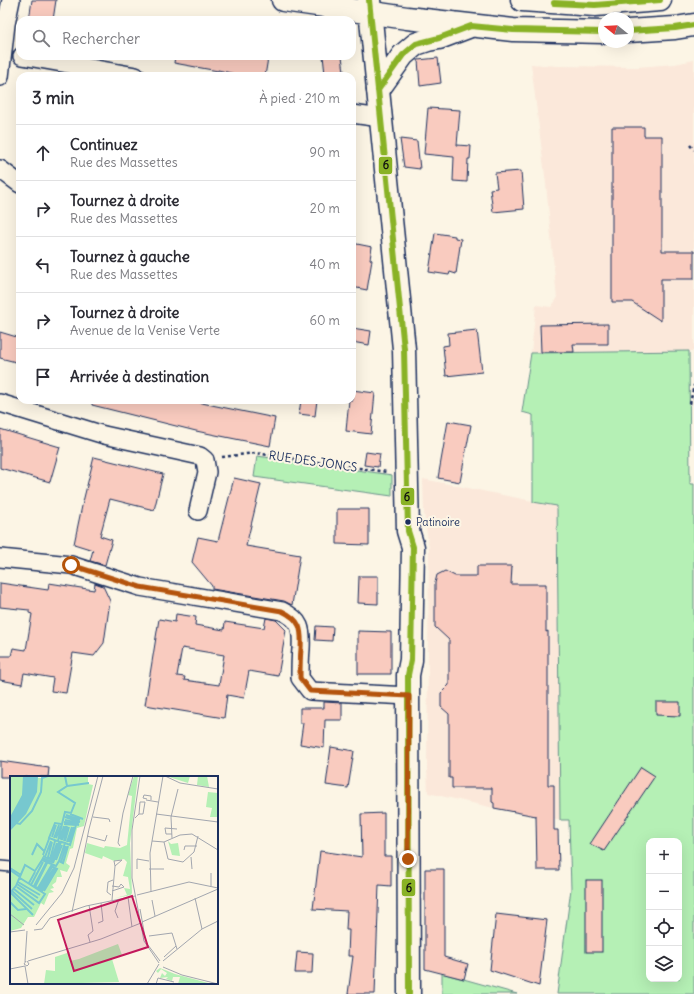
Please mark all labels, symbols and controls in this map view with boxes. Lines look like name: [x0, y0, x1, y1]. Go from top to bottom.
north arrow: [598, 12, 634, 48]
search box: [16, 16, 356, 60]
icon: search: [30, 27, 52, 49]
text: Rechercher: [62, 29, 140, 48]
text: 3 min: [32, 87, 74, 109]
text: À pied · 210 m: [259, 90, 340, 107]
text: Continuez: [70, 135, 138, 154]
icon: ahead: [32, 142, 54, 164]
text: 90 m: [309, 144, 340, 161]
text: Rue des Massettes: [70, 154, 178, 171]
line badge: 6: [378, 156, 393, 175]
text: 6: [383, 158, 389, 172]
text: Tournez à droite: [70, 191, 179, 210]
icon: right: [32, 198, 54, 220]
text: 20 m: [310, 200, 340, 217]
text: Rue des Massettes: [70, 210, 178, 227]
text: Tournez à gauche: [70, 247, 190, 266]
icon: left: [32, 254, 54, 276]
text: 40 m: [309, 256, 340, 273]
text: Rue des Massettes: [70, 266, 178, 283]
text: Tournez à droite: [70, 303, 179, 322]
icon: right: [32, 310, 54, 332]
text: 60 m: [309, 312, 340, 329]
text: Avenue de la Venise Verte: [70, 322, 220, 339]
icon: arrive: [32, 366, 54, 388]
text: Arrivée à destination: [70, 367, 209, 386]
street label: RUE DES JONCS: [268, 447, 359, 475]
line badge: 6: [400, 487, 415, 506]
text: 6: [404, 490, 410, 504]
place label: Patinoire: [416, 515, 460, 529]
marker: Patinoire: [403, 517, 413, 527]
route start: [62, 556, 80, 574]
inset map: [10, 776, 218, 984]
map controls: [646, 838, 682, 982]
button: +: [646, 838, 682, 874]
route end: [399, 850, 417, 868]
button: −: [646, 874, 682, 910]
line badge: 6: [401, 878, 416, 897]
text: 6: [406, 881, 412, 895]
button: locate: [646, 910, 682, 946]
button: layers: [646, 946, 682, 982]

